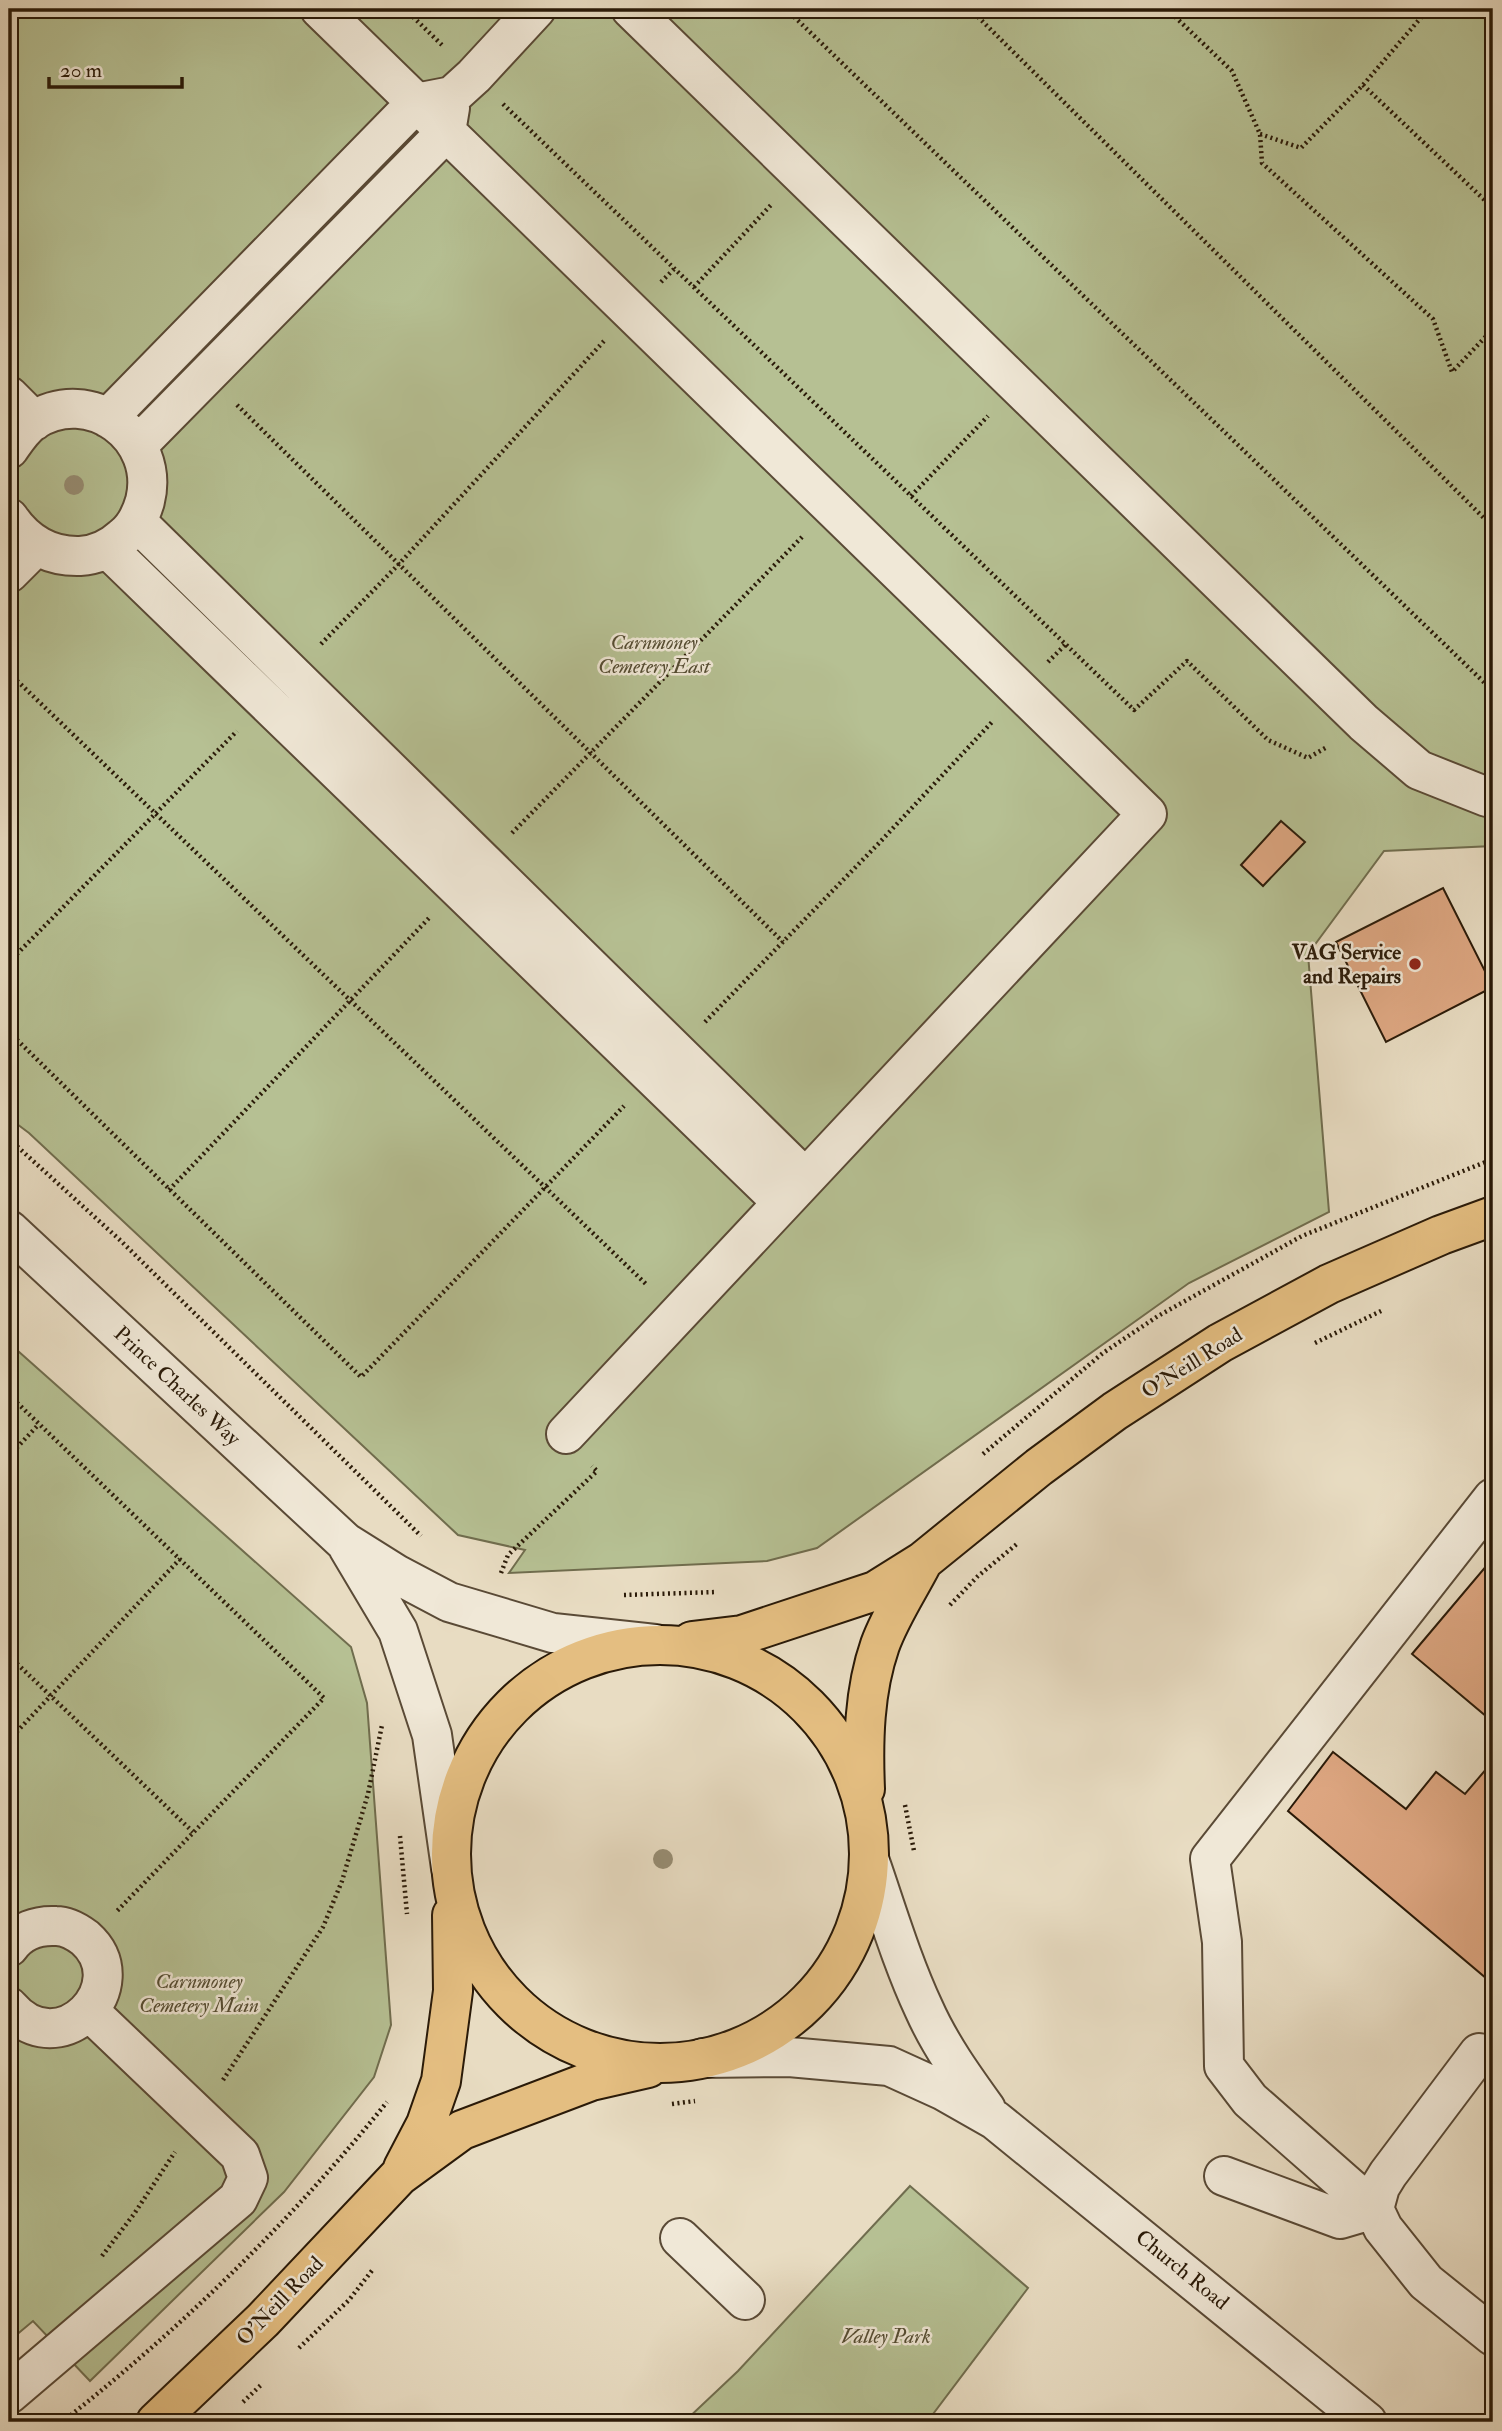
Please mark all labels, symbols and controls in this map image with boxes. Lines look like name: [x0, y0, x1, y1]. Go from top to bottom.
scale bar: [49, 46, 182, 90]
text: 20 m: [60, 57, 102, 84]
park label: Carnmoney Cemetery East: [598, 629, 711, 680]
place label: VAG Service and Repairs: [1291, 939, 1401, 990]
marker: VAG Service and Repairs: [1407, 956, 1423, 972]
street label: Prince Charles Way: [108, 1320, 247, 1452]
street label: O'Neill Road: [1136, 1321, 1248, 1405]
park label: Carnmoney Cemetery Main: [139, 1968, 259, 2019]
street label: Church Road: [1130, 2224, 1235, 2316]
street label: O'Neill Road: [231, 2250, 330, 2351]
park label: Valley Park: [841, 2323, 931, 2350]

